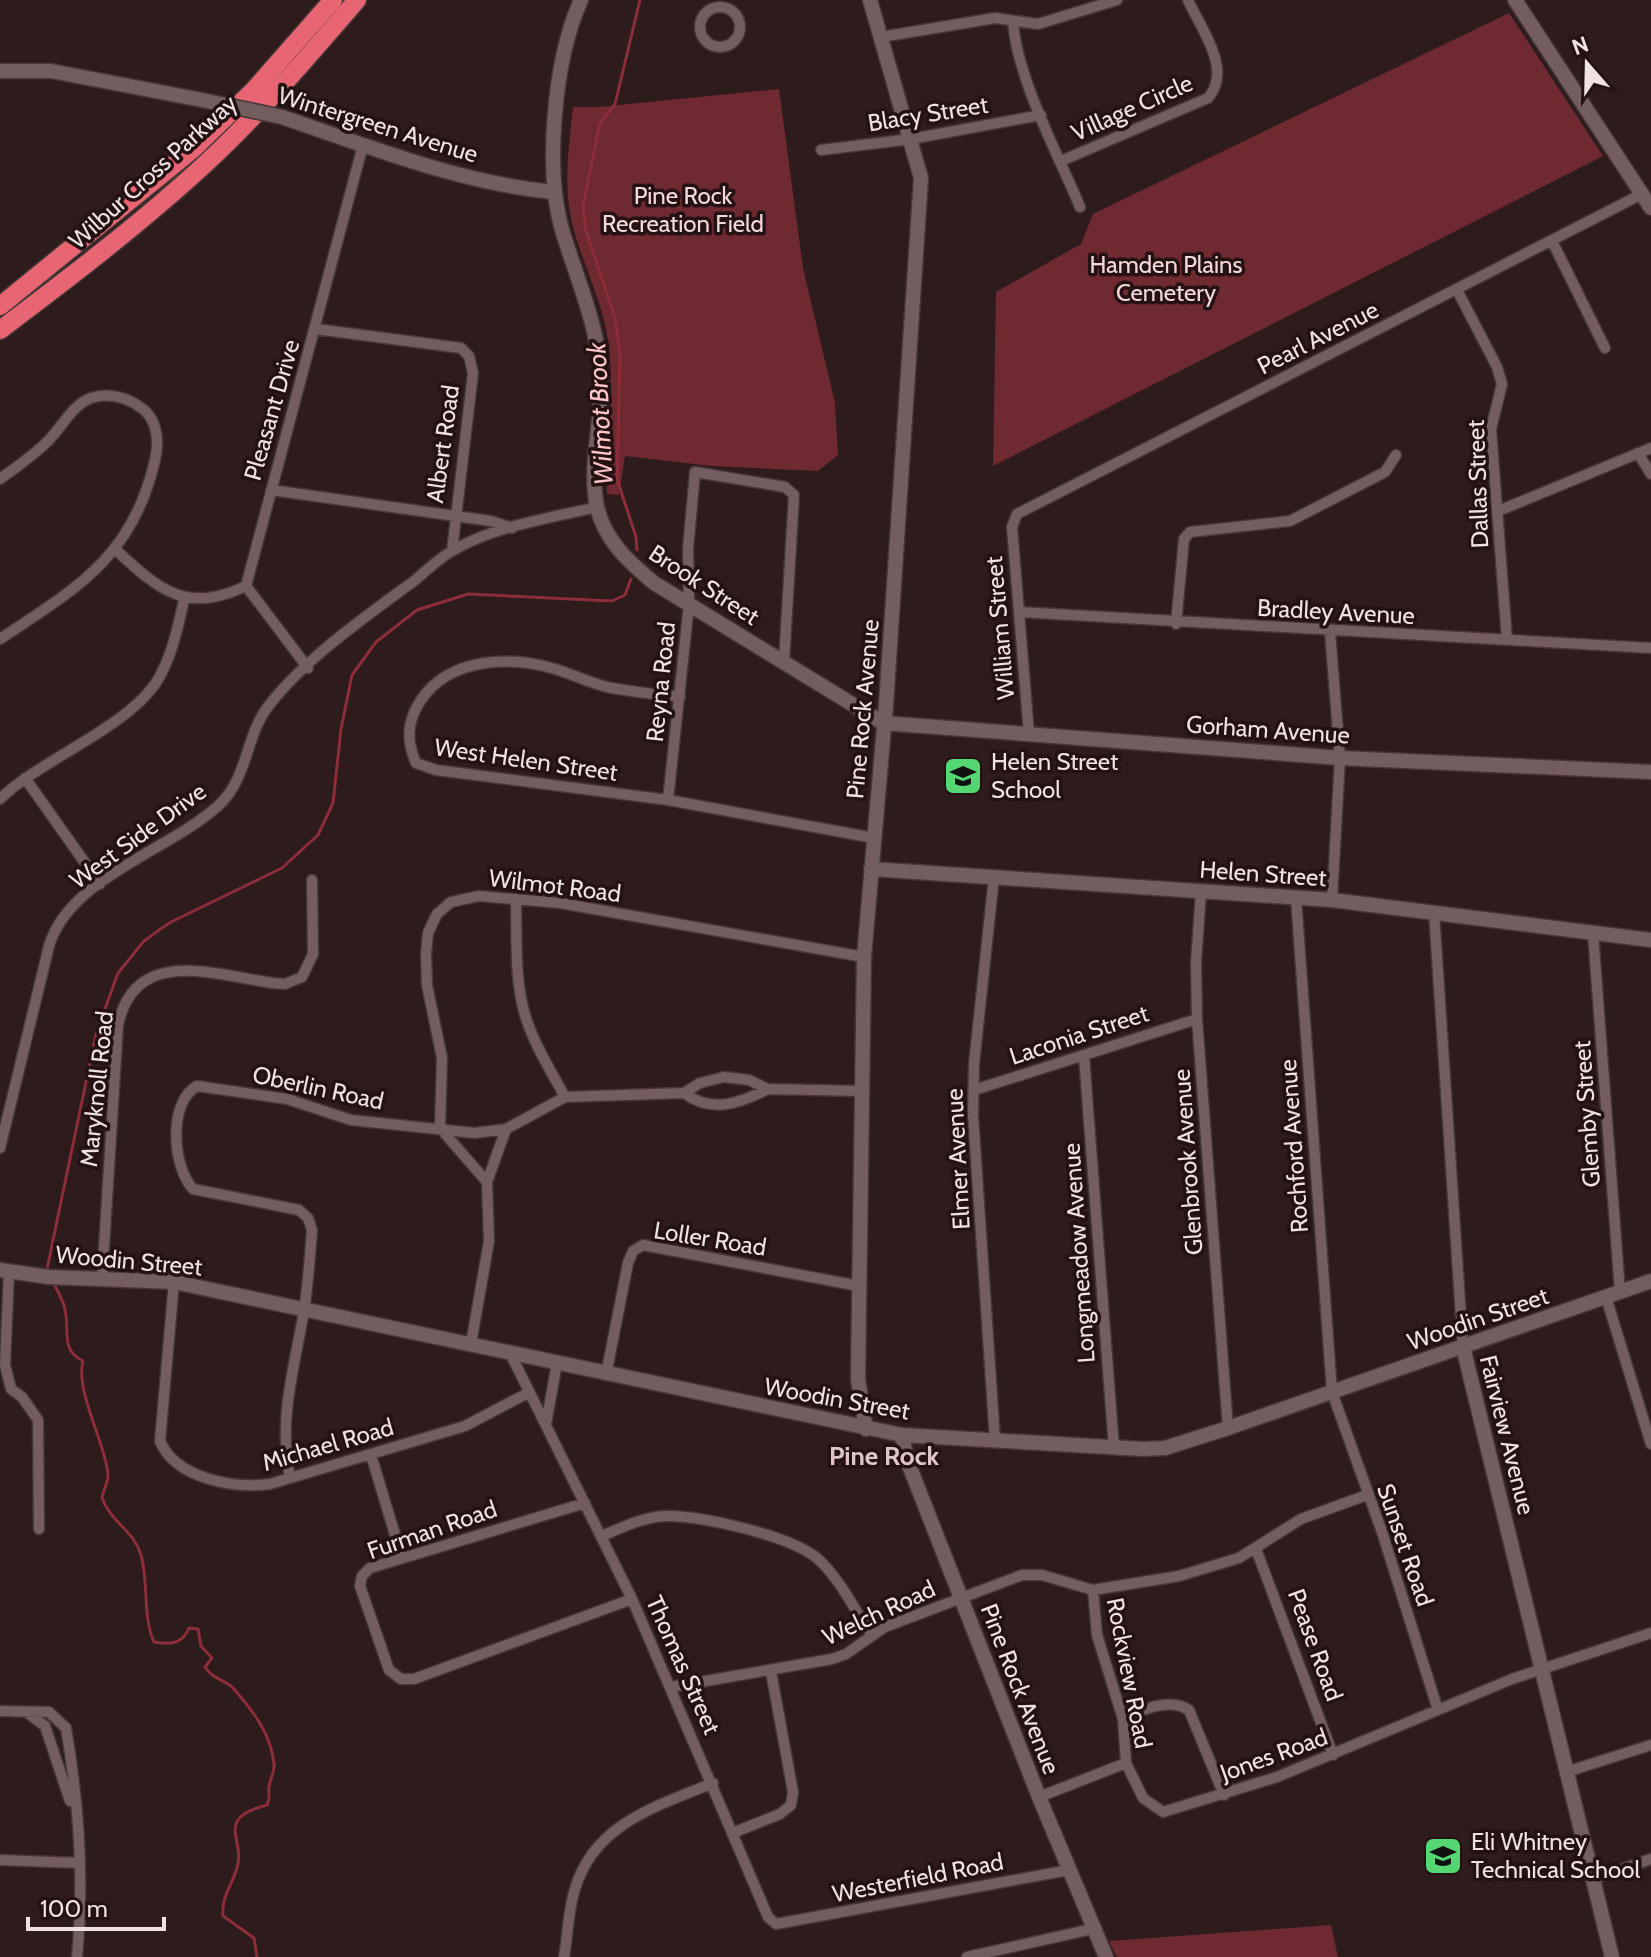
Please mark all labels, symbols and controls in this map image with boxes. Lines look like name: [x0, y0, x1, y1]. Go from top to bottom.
north arrow: [1547, 24, 1627, 104]
text: N: [1568, 30, 1592, 61]
street label: Village Circle: [1067, 68, 1197, 147]
street label: Wintergreen Avenue: [275, 80, 482, 169]
street label: Wilbur Cross Parkway: [63, 88, 243, 255]
street label: Blacy Street: [866, 90, 990, 137]
park label: Pine Rock Recreation Field: [602, 181, 764, 238]
park label: Hamden Plains Cemetery: [1090, 250, 1243, 307]
street label: Pearl Avenue: [1252, 295, 1383, 380]
street label: Pleasant Drive: [238, 336, 305, 484]
water label: Wilmot Brook: [580, 341, 620, 486]
street label: Albert Road: [420, 383, 465, 505]
street label: Dallas Street: [1461, 419, 1494, 549]
street label: Brook Street: [644, 538, 765, 631]
street label: William Street: [979, 555, 1020, 701]
street label: Bradley Avenue: [1256, 593, 1416, 630]
street label: Pine Rock Avenue: [840, 618, 885, 800]
street label: Reyna Road: [640, 620, 681, 743]
street label: Gorham Avenue: [1185, 709, 1351, 750]
street label: West Helen Street: [433, 732, 620, 787]
place label: Helen Street School: [991, 747, 1118, 804]
school or university icon: Helen Street School: [942, 755, 984, 797]
street label: West Side Drive: [64, 776, 211, 895]
street label: Helen Street: [1199, 855, 1328, 892]
street label: Wilmot Road: [487, 863, 623, 908]
street label: Laconia Street: [1006, 998, 1152, 1071]
street label: Maryknoll Road: [74, 1009, 119, 1168]
street label: Glemby Street: [1567, 1040, 1606, 1188]
street label: Rochford Avenue: [1273, 1058, 1314, 1234]
street label: Oberlin Road: [250, 1059, 386, 1116]
street label: Glenbrook Avenue: [1167, 1068, 1208, 1256]
street label: Elmer Avenue: [939, 1088, 976, 1230]
street label: Longmeadow Avenue: [1056, 1142, 1101, 1364]
street label: Loller Road: [652, 1215, 768, 1262]
street label: Woodin Street: [55, 1240, 204, 1281]
street label: Woodin Street: [1404, 1281, 1552, 1356]
street label: Fairview Avenue: [1474, 1352, 1541, 1518]
street label: Woodin Street: [762, 1371, 912, 1426]
street label: Michael Road: [259, 1412, 397, 1477]
district label: Pine Rock: [829, 1440, 939, 1472]
street label: Sunset Road: [1371, 1480, 1440, 1610]
street label: Furman Road: [363, 1494, 500, 1565]
street label: Welch Road: [818, 1574, 940, 1651]
street label: Pease Road: [1282, 1585, 1349, 1705]
street label: Thomas Street: [640, 1591, 727, 1739]
street label: Rockview Road: [1101, 1595, 1158, 1751]
street label: Pine Rock Avenue: [975, 1600, 1066, 1778]
street label: Jones Road: [1215, 1722, 1331, 1788]
place label: Eli Whitney Technical School: [1471, 1827, 1640, 1884]
school or university icon: Eli Whitney Technical School: [1422, 1835, 1464, 1877]
street label: Westerfield Road: [830, 1847, 1006, 1908]
scale bar: [28, 1881, 164, 1931]
text: 100 m: [40, 1894, 108, 1923]

